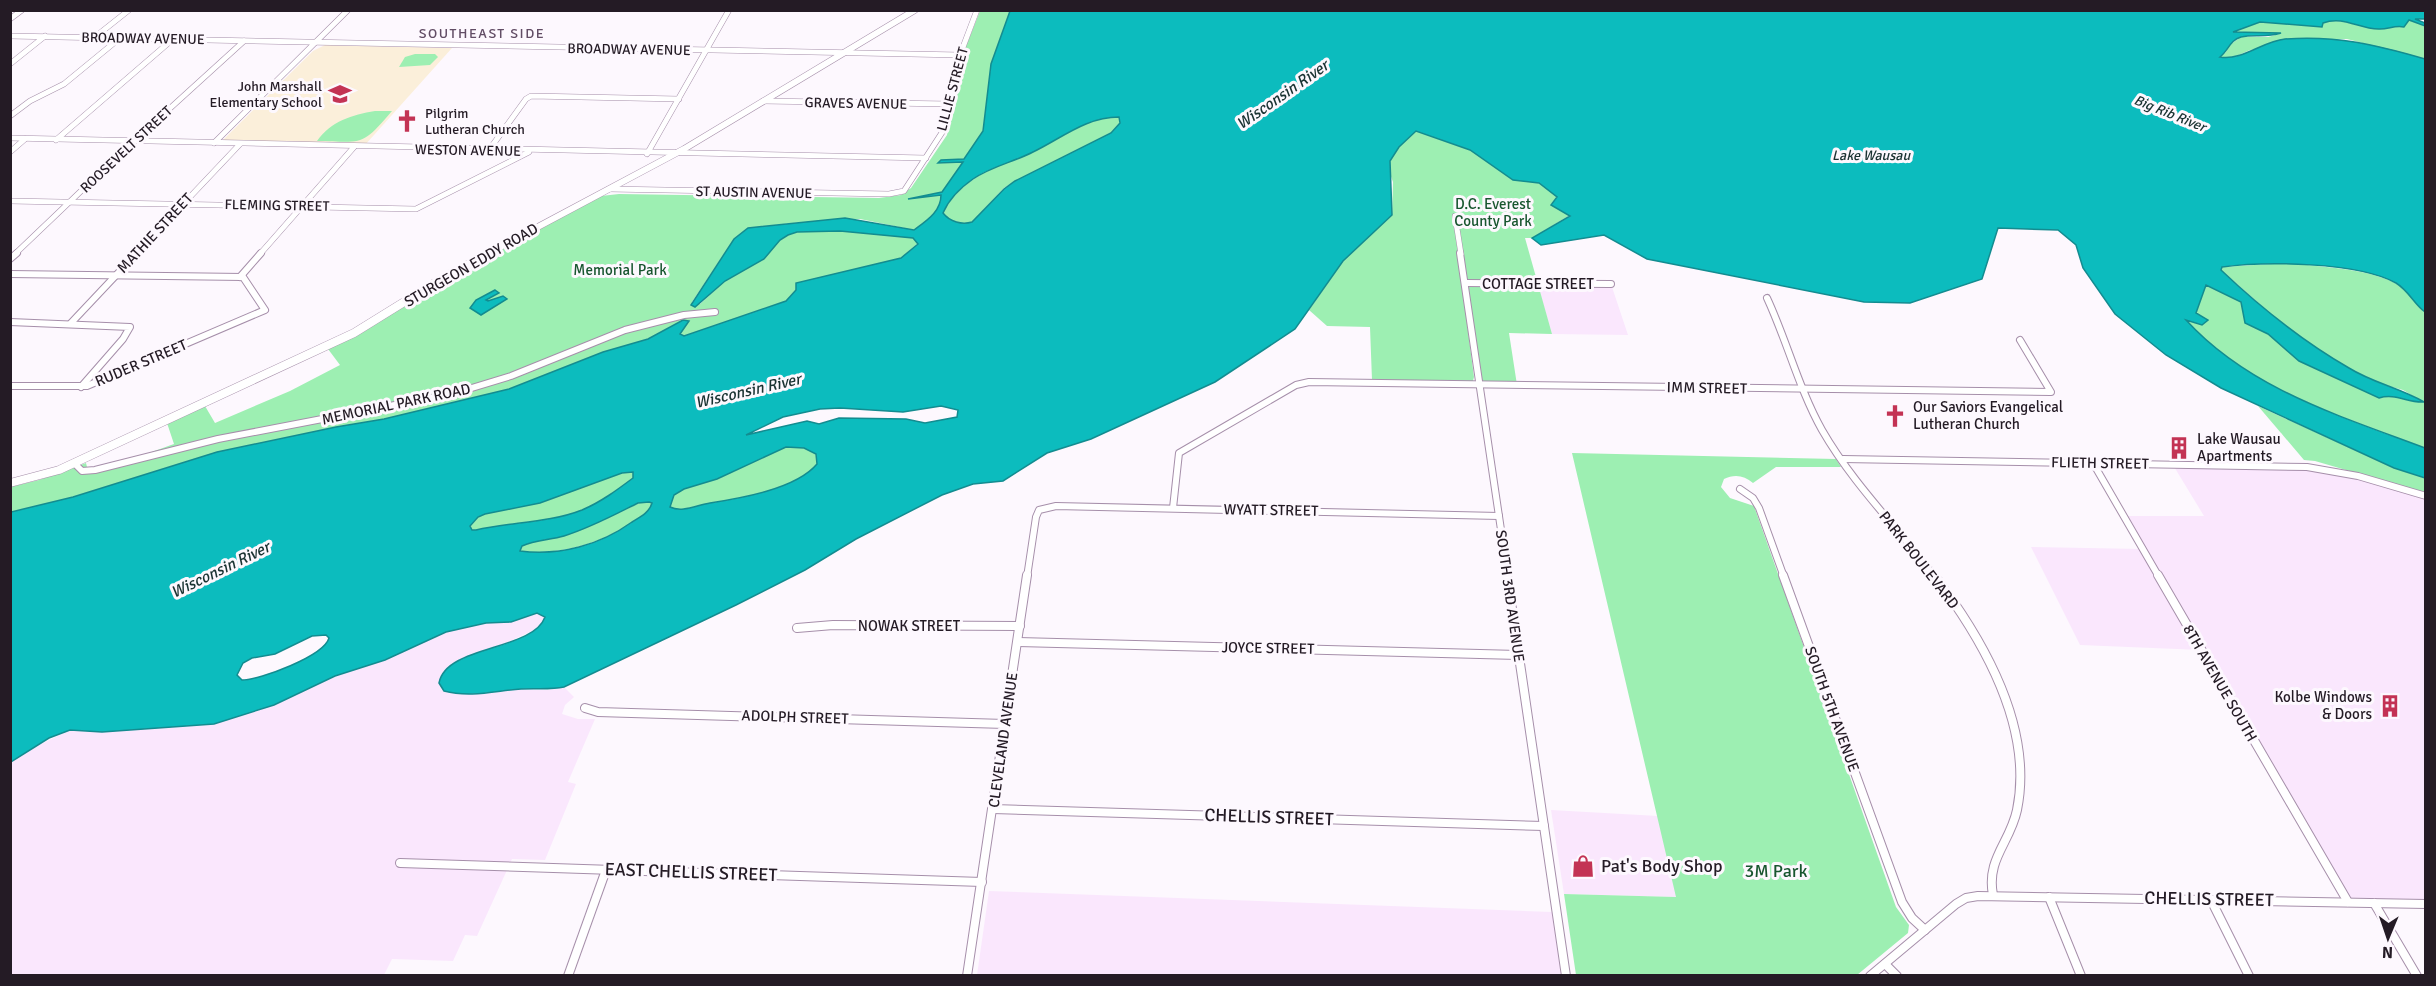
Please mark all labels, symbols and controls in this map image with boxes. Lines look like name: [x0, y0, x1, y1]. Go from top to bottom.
district label: SOUTHEAST SIDE: [419, 25, 545, 42]
street label: BROADWAY AVENUE: [81, 29, 205, 48]
street label: BROADWAY AVENUE: [567, 40, 691, 59]
street label: LILLIE STREET: [933, 45, 972, 133]
water label: Wisconsin River: [1233, 55, 1334, 134]
place label: John Marshall Elementary School: [209, 78, 322, 111]
school or university icon: John Marshall Elementary School: [327, 81, 353, 107]
water label: Big Rib River: [2131, 91, 2210, 136]
street label: GRAVES AVENUE: [804, 94, 908, 113]
street label: ROOSEVELT STREET: [77, 102, 176, 196]
place label: Pilgrim Lutheran Church: [425, 105, 525, 138]
church icon: Pilgrim Lutheran Church: [394, 108, 420, 134]
street label: WESTON AVENUE: [415, 141, 521, 160]
water label: Lake Wausau: [1832, 147, 1911, 164]
street label: ST AUSTIN AVENUE: [696, 183, 813, 202]
street label: MATHIE STREET: [113, 189, 197, 277]
park label: D.C. Everest County Park: [1454, 195, 1532, 230]
street label: FLEMING STREET: [224, 196, 330, 215]
street label: STURGEON EDDY ROAD: [401, 219, 541, 311]
park label: Memorial Park: [573, 261, 667, 279]
street label: COTTAGE STREET: [1482, 275, 1595, 293]
street label: RUDER STREET: [92, 335, 190, 390]
water label: Wisconsin River: [693, 369, 805, 413]
street label: IMM STREET: [1667, 378, 1748, 398]
street label: MEMORIAL PARK ROAD: [320, 379, 472, 429]
place label: Our Saviors Evangelical Lutheran Church: [1913, 398, 2063, 433]
church icon: Our Saviors Evangelical Lutheran Church: [1882, 403, 1908, 429]
place label: Lake Wausau Apartments: [2197, 430, 2281, 465]
building icon: Lake Wausau Apartments: [2166, 435, 2192, 461]
street label: FLIETH STREET: [2051, 453, 2150, 473]
street label: WYATT STREET: [1223, 500, 1319, 520]
street label: PARK BOULEVARD: [1875, 508, 1963, 612]
street label: SOUTH 3RD AVENUE: [1492, 529, 1528, 663]
water label: Wisconsin River: [168, 536, 275, 603]
street label: NOWAK STREET: [858, 617, 961, 635]
street label: 8TH AVENUE SOUTH: [2179, 621, 2261, 745]
street label: JOYCE STREET: [1221, 638, 1315, 658]
street label: SOUTH 5TH AVENUE: [1801, 644, 1863, 774]
street label: CLEVELAND AVENUE: [985, 671, 1021, 809]
place label: Kolbe Windows & Doors: [2274, 688, 2372, 723]
building icon: Kolbe Windows & Doors: [2377, 693, 2403, 719]
street label: ADOLPH STREET: [741, 706, 849, 728]
street label: CHELLIS STREET: [1204, 804, 1334, 830]
shop icon: Pat's Body Shop: [1570, 853, 1596, 879]
place label: Pat's Body Shop: [1601, 855, 1722, 877]
street label: EAST CHELLIS STREET: [604, 858, 778, 886]
park label: 3M Park: [1745, 860, 1807, 882]
street label: CHELLIS STREET: [2144, 887, 2274, 911]
north arrow: [2358, 908, 2418, 968]
text: N: [2382, 942, 2393, 962]

